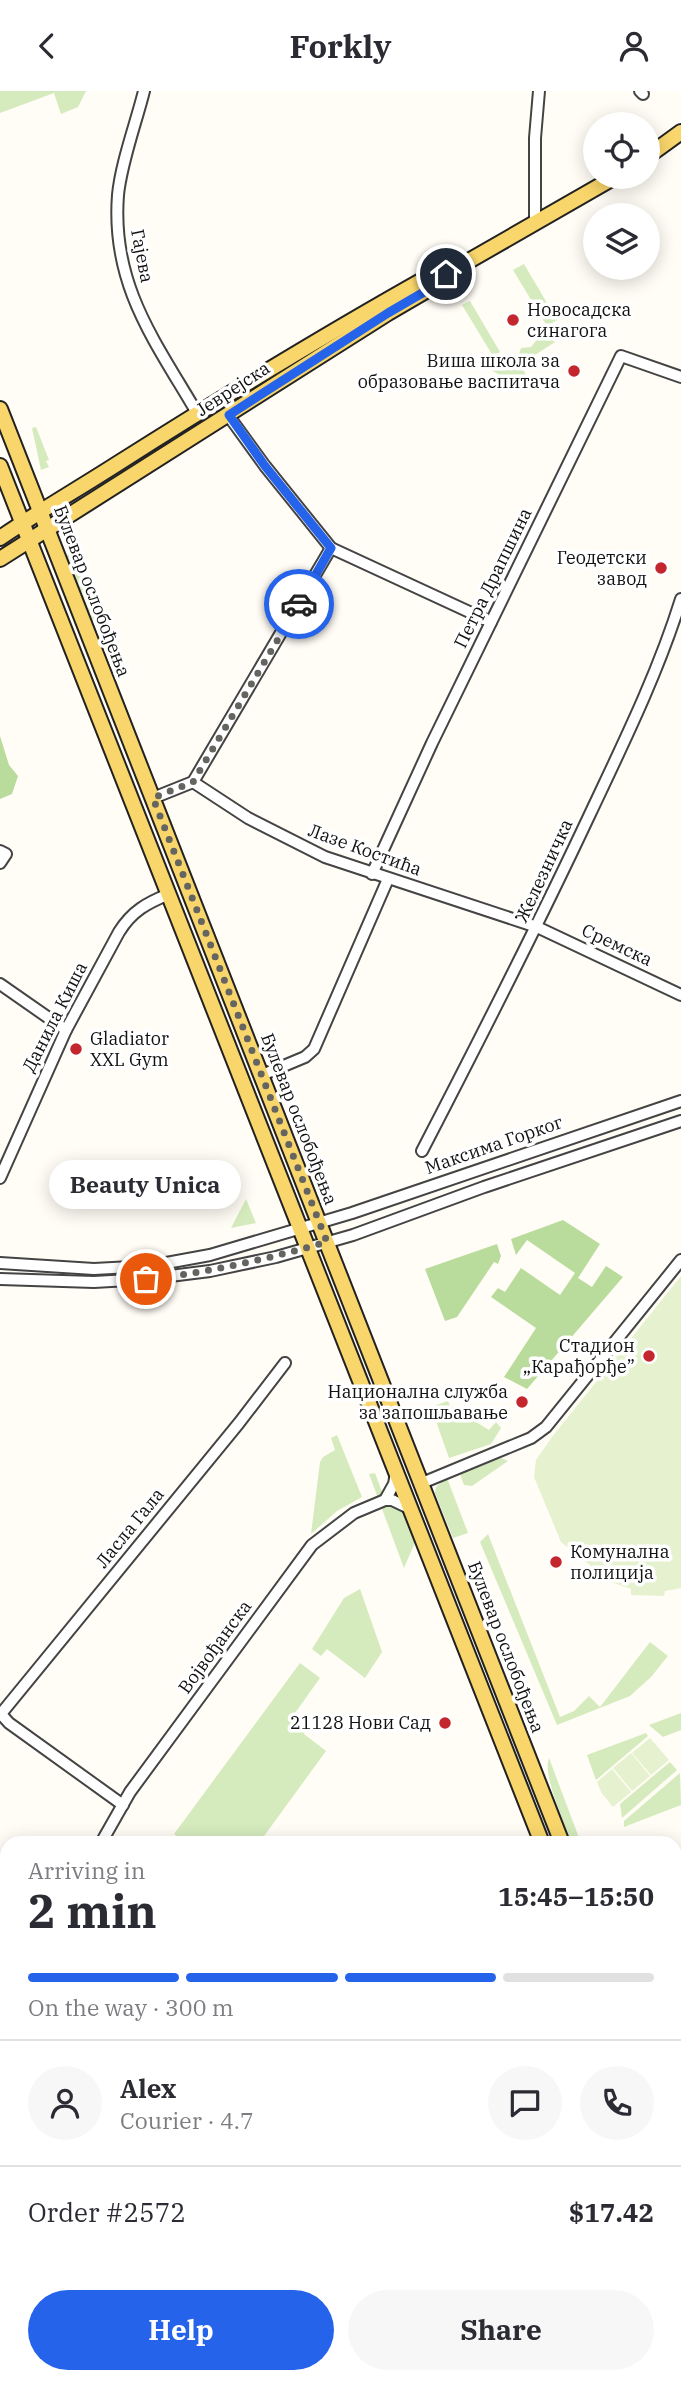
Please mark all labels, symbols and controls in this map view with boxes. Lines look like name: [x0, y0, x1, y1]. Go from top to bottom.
text: Forkly: [290, 25, 391, 67]
icon: back: [28, 27, 66, 65]
icon: person: [615, 27, 653, 65]
map controls: [583, 112, 660, 280]
button: locate: [583, 112, 660, 189]
button: layers: [583, 203, 660, 280]
street label: Гајева: [126, 227, 159, 285]
pin: [416, 244, 476, 304]
icon: home: [427, 255, 465, 293]
place label: Новосадска синагога: [527, 298, 631, 342]
marker: Новосадска синагога: [505, 312, 521, 328]
place label: Виша школа за образовање васпитача: [358, 349, 560, 393]
street label: Јеврејска: [191, 356, 274, 421]
marker: Виша школа за образовање васпитача: [566, 363, 582, 379]
street label: Булевар ослобођења: [49, 502, 136, 680]
street label: Петра Драпшина: [449, 504, 537, 652]
place label: Геодетски завод: [557, 546, 647, 590]
marker: Геодетски завод: [653, 560, 669, 576]
courier: [264, 569, 334, 639]
icon: car: [280, 585, 318, 623]
street label: Железничка: [510, 815, 578, 926]
street label: Лазе Костића: [305, 818, 425, 881]
street label: Сремска: [578, 918, 656, 971]
street label: Данила Киша: [17, 958, 92, 1076]
place label: Gladiator XXL Gym: [90, 1027, 169, 1071]
street label: Булевар ослобођења: [256, 1030, 343, 1208]
marker: Gladiator XXL Gym: [68, 1041, 84, 1057]
street label: Максима Горког: [422, 1110, 566, 1179]
callout: Beauty Unica: [50, 1160, 242, 1209]
text: Beauty Unica: [70, 1169, 220, 1199]
pin: [116, 1249, 176, 1309]
icon: bag: [127, 1260, 165, 1298]
place label: Стадион „Карађорђе”: [523, 1334, 635, 1378]
marker: Стадион „Карађорђе”: [641, 1348, 657, 1364]
place label: Национална служба за запошљавање: [327, 1380, 508, 1424]
marker: Национална служба за запошљавање: [514, 1394, 530, 1410]
street label: Ласла Гала: [90, 1483, 169, 1572]
place label: Комунална полиција: [570, 1540, 670, 1584]
marker: Комунална полиција: [548, 1554, 564, 1570]
street label: Булевар ослобођења: [463, 1558, 550, 1736]
street label: Војвођанска: [173, 1595, 256, 1698]
place label: 21128 Нови Сад: [290, 1711, 431, 1734]
marker: 21128 Нови Сад: [437, 1715, 453, 1731]
text: Arriving in: [28, 1855, 145, 1885]
text: 15:45–15:50: [498, 1879, 654, 1913]
text: 2 min: [28, 1881, 157, 1941]
text: On the way · 300 m: [28, 1992, 234, 2022]
button: person: [28, 2066, 102, 2140]
button: chat: [488, 2066, 562, 2140]
button: phone: [580, 2066, 654, 2140]
text: Alex: [120, 2071, 176, 2105]
text: Courier · 4.7: [120, 2105, 254, 2135]
text: Order #2572: [28, 2195, 186, 2229]
text: $17.42: [569, 2195, 654, 2229]
button: Help: [28, 2290, 334, 2370]
button: Share: [348, 2290, 654, 2370]

